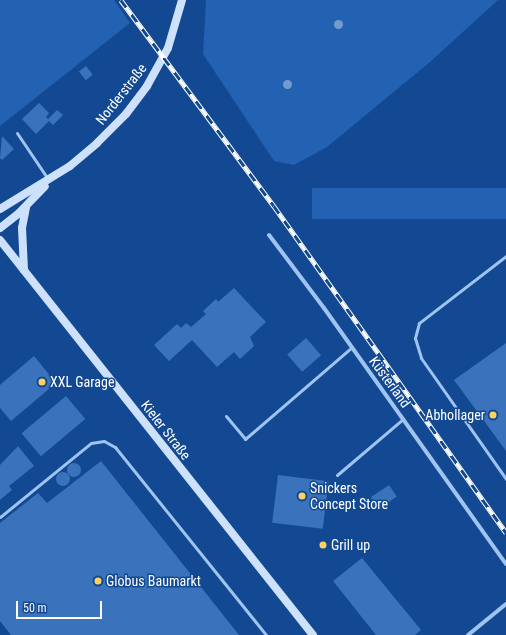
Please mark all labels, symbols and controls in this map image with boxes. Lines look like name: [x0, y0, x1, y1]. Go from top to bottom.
street label: Norderstraße: [92, 60, 150, 128]
street label: Küsterland: [366, 353, 414, 411]
place label: XXL Garage: [50, 374, 114, 390]
marker: XXL Garage: [37, 377, 47, 387]
street label: Kieler Straße: [138, 397, 194, 463]
place label: Abhollager: [425, 407, 485, 423]
marker: Abhollager: [488, 410, 498, 420]
place label: Snickers Concept Store: [310, 480, 388, 512]
marker: Snickers Concept Store: [297, 491, 307, 501]
place label: Grill up: [331, 537, 370, 553]
marker: Grill up: [318, 540, 328, 550]
place label: Globus Baumarkt: [106, 573, 201, 589]
marker: Globus Baumarkt: [93, 576, 103, 586]
scale bar: [18, 593, 104, 619]
text: 50 m: [23, 601, 47, 615]

